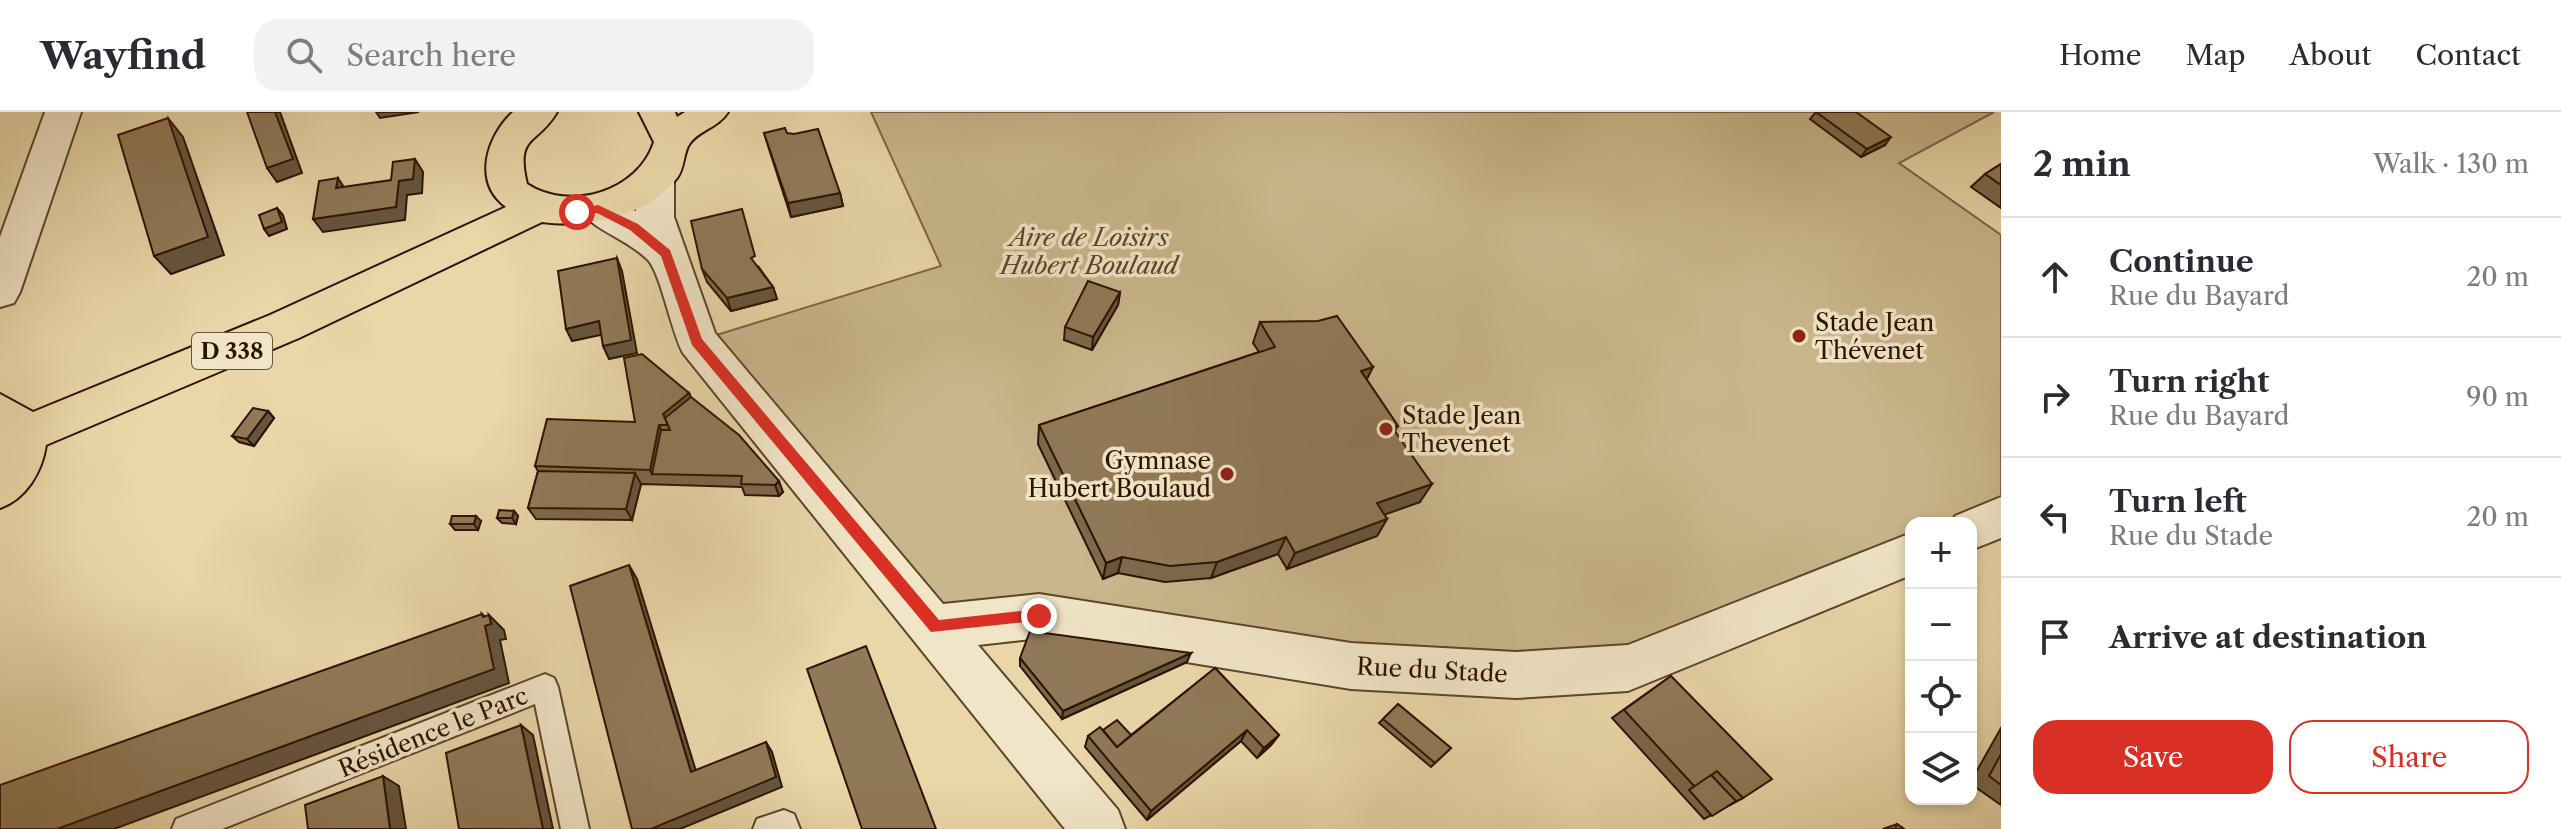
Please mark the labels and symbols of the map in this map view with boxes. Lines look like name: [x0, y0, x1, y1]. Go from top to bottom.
route start: [559, 194, 595, 230]
park label: Aire de Loisirs Hubert Boulaud: [998, 223, 1181, 280]
place label: Stade Jean Thévenet: [1815, 308, 1934, 365]
marker: Stade Jean Thévenet: [1790, 327, 1808, 345]
road number: D 338: [192, 333, 272, 369]
place label: Stade Jean Thevenet: [1402, 401, 1521, 458]
marker: Stade Jean Thevenet: [1377, 420, 1395, 438]
place label: Gymnase Hubert Boulaud: [1028, 446, 1211, 503]
marker: Gymnase Hubert Boulaud: [1218, 465, 1236, 483]
route end: [1021, 598, 1057, 634]
street label: Rue du Stade: [1356, 652, 1508, 688]
street label: Résidence le Parc: [334, 681, 532, 783]

